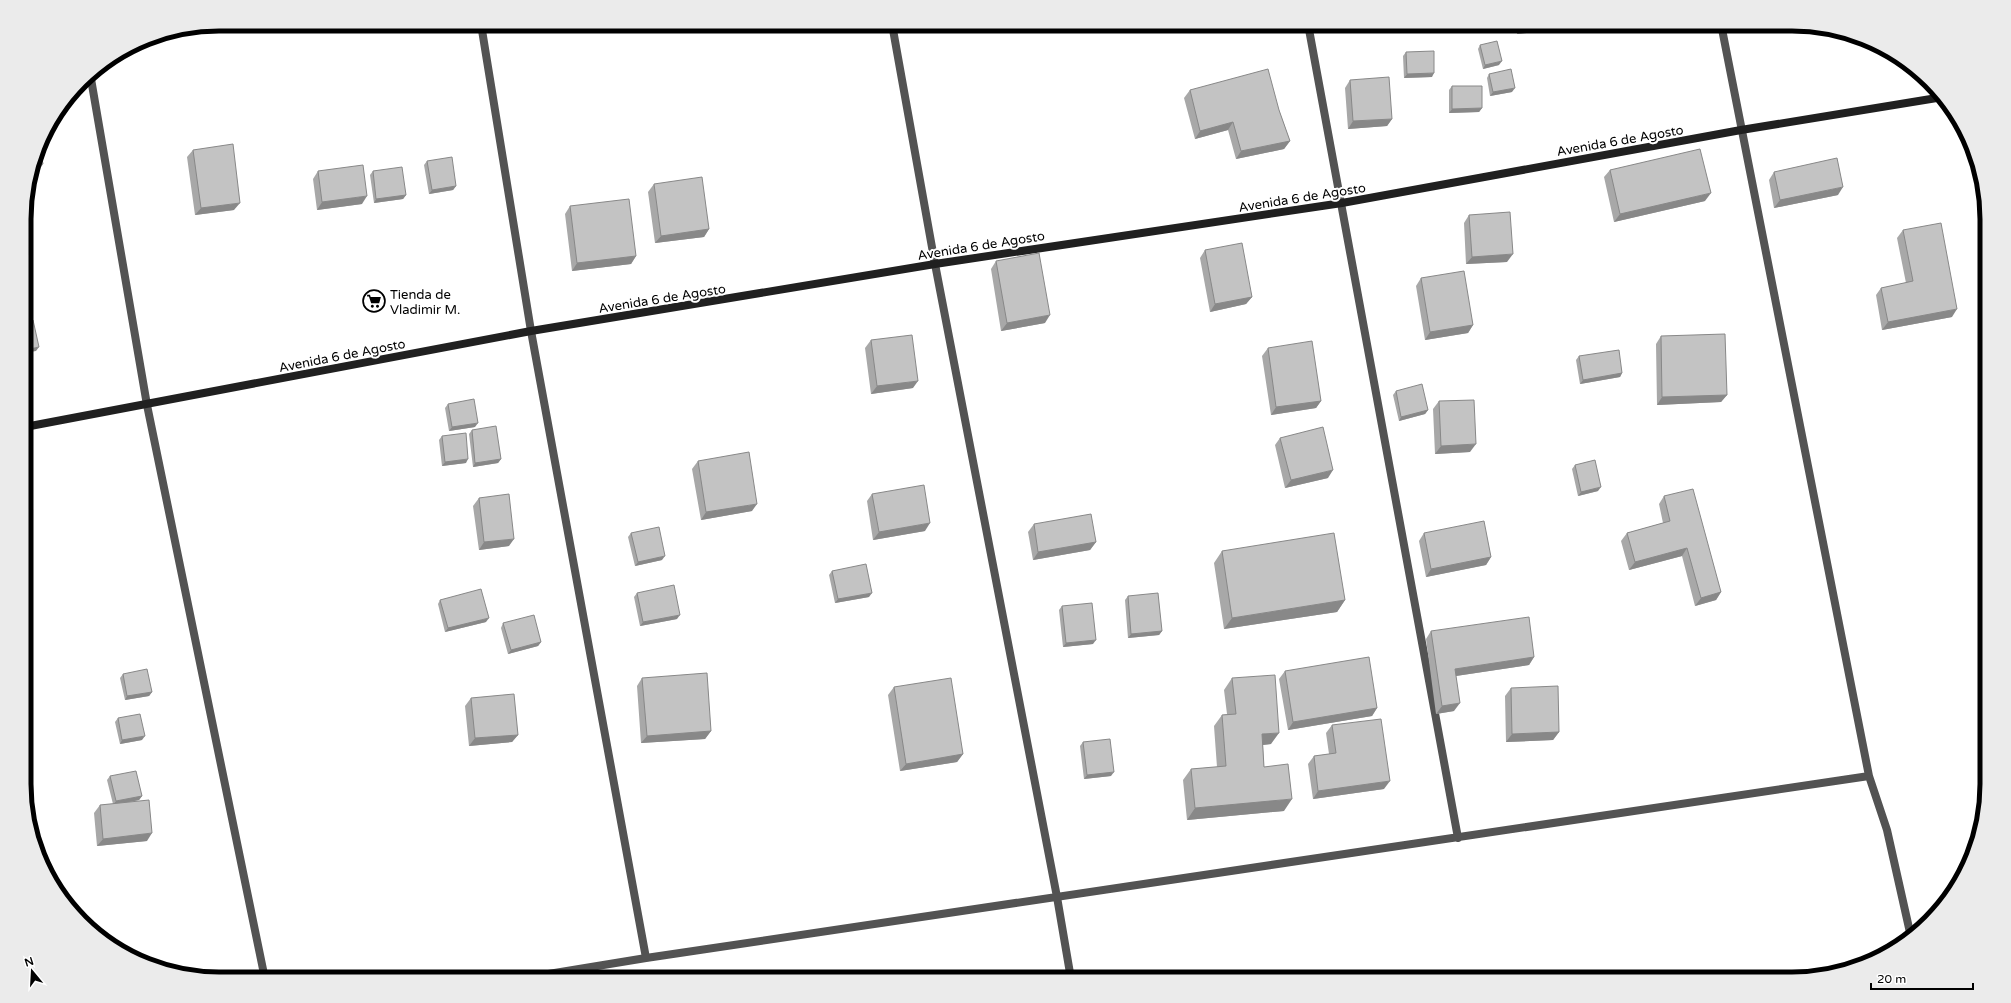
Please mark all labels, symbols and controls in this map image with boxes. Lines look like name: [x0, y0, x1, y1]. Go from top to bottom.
street label: Avenida 6 de Agosto: [1555, 122, 1685, 160]
street label: Avenida 6 de Agosto: [1237, 180, 1367, 216]
street label: Avenida 6 de Agosto: [916, 228, 1046, 264]
street label: Avenida 6 de Agosto: [597, 281, 727, 317]
place label: Tienda de Vladimir M.: [390, 287, 460, 318]
supermarket icon: Tienda de Vladimir M.: [361, 288, 387, 314]
street label: Avenida 6 de Agosto: [278, 336, 407, 376]
north arrow: [12, 951, 52, 991]
text: N: [23, 954, 35, 970]
scale bar: [1871, 965, 1973, 991]
text: 20 m: [1877, 972, 1906, 986]

